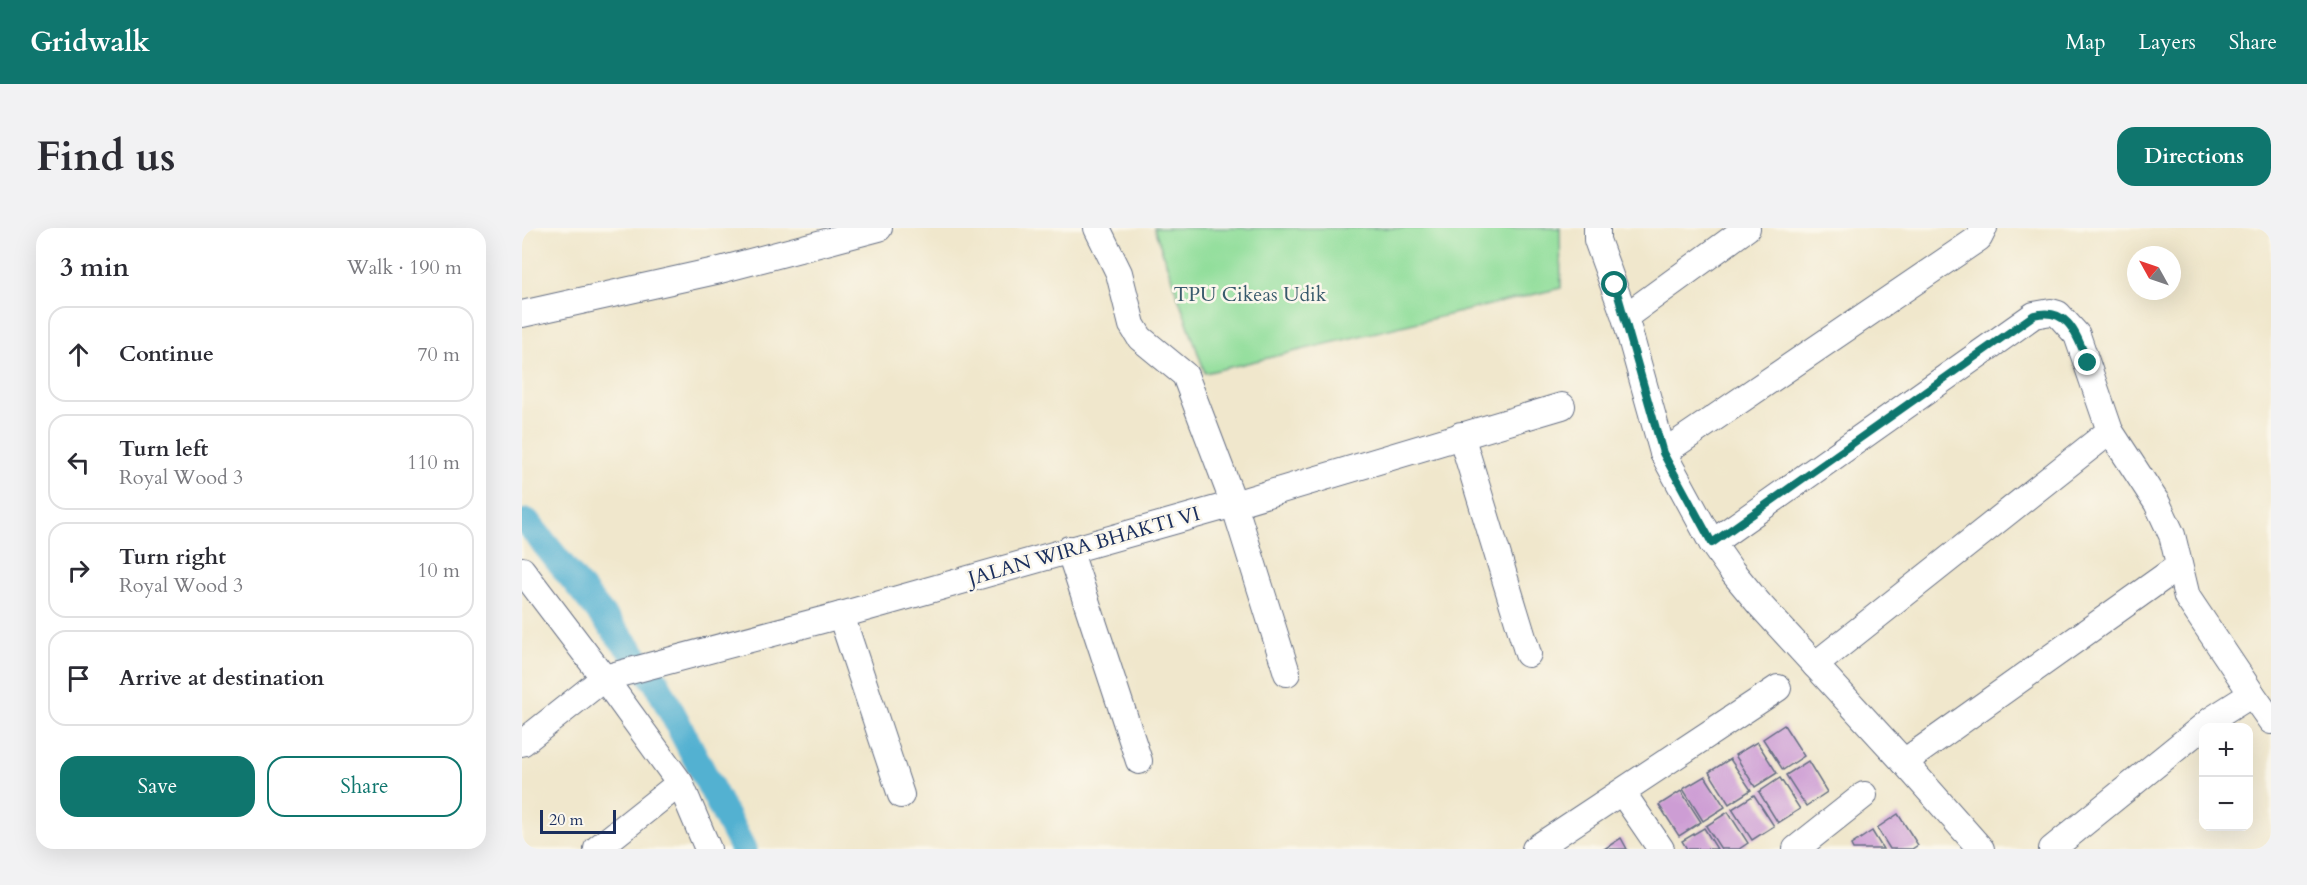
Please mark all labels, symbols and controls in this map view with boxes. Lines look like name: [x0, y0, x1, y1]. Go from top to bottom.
text: Gridwalk: [30, 23, 150, 61]
text: Map: [2066, 28, 2106, 57]
text: Layers: [2139, 28, 2196, 57]
text: Share: [2229, 28, 2277, 57]
button: Directions: [2117, 127, 2271, 186]
text: Find us: [36, 128, 176, 185]
north arrow: [2127, 246, 2181, 300]
text: 3 min: [60, 250, 129, 285]
text: Walk · 190 m: [347, 254, 462, 281]
route start: [1601, 271, 1627, 297]
park label: TPU Cikeas Udik: [1174, 281, 1327, 308]
icon: ahead: [62, 338, 95, 371]
text: Continue: [119, 339, 214, 369]
text: 70 m: [417, 341, 460, 368]
route end: [2074, 349, 2100, 375]
text: Turn left: [119, 434, 208, 464]
icon: left: [62, 446, 95, 479]
text: 110 m: [407, 449, 460, 476]
text: Royal Wood 3: [119, 464, 243, 491]
street label: JALAN WIRA BHAKTI VI: [962, 500, 1203, 593]
text: Turn right: [119, 542, 226, 572]
icon: right: [62, 554, 95, 587]
text: 10 m: [417, 557, 460, 584]
text: Royal Wood 3: [119, 572, 243, 599]
icon: arrive: [62, 662, 95, 695]
text: Arrive at destination: [119, 663, 324, 693]
map controls: [2199, 723, 2253, 831]
button: +: [2199, 723, 2253, 777]
button: Save: [60, 756, 255, 817]
button: Share: [267, 756, 462, 817]
button: −: [2199, 777, 2253, 831]
scale bar: [540, 807, 616, 834]
text: 20 m: [549, 809, 583, 831]

